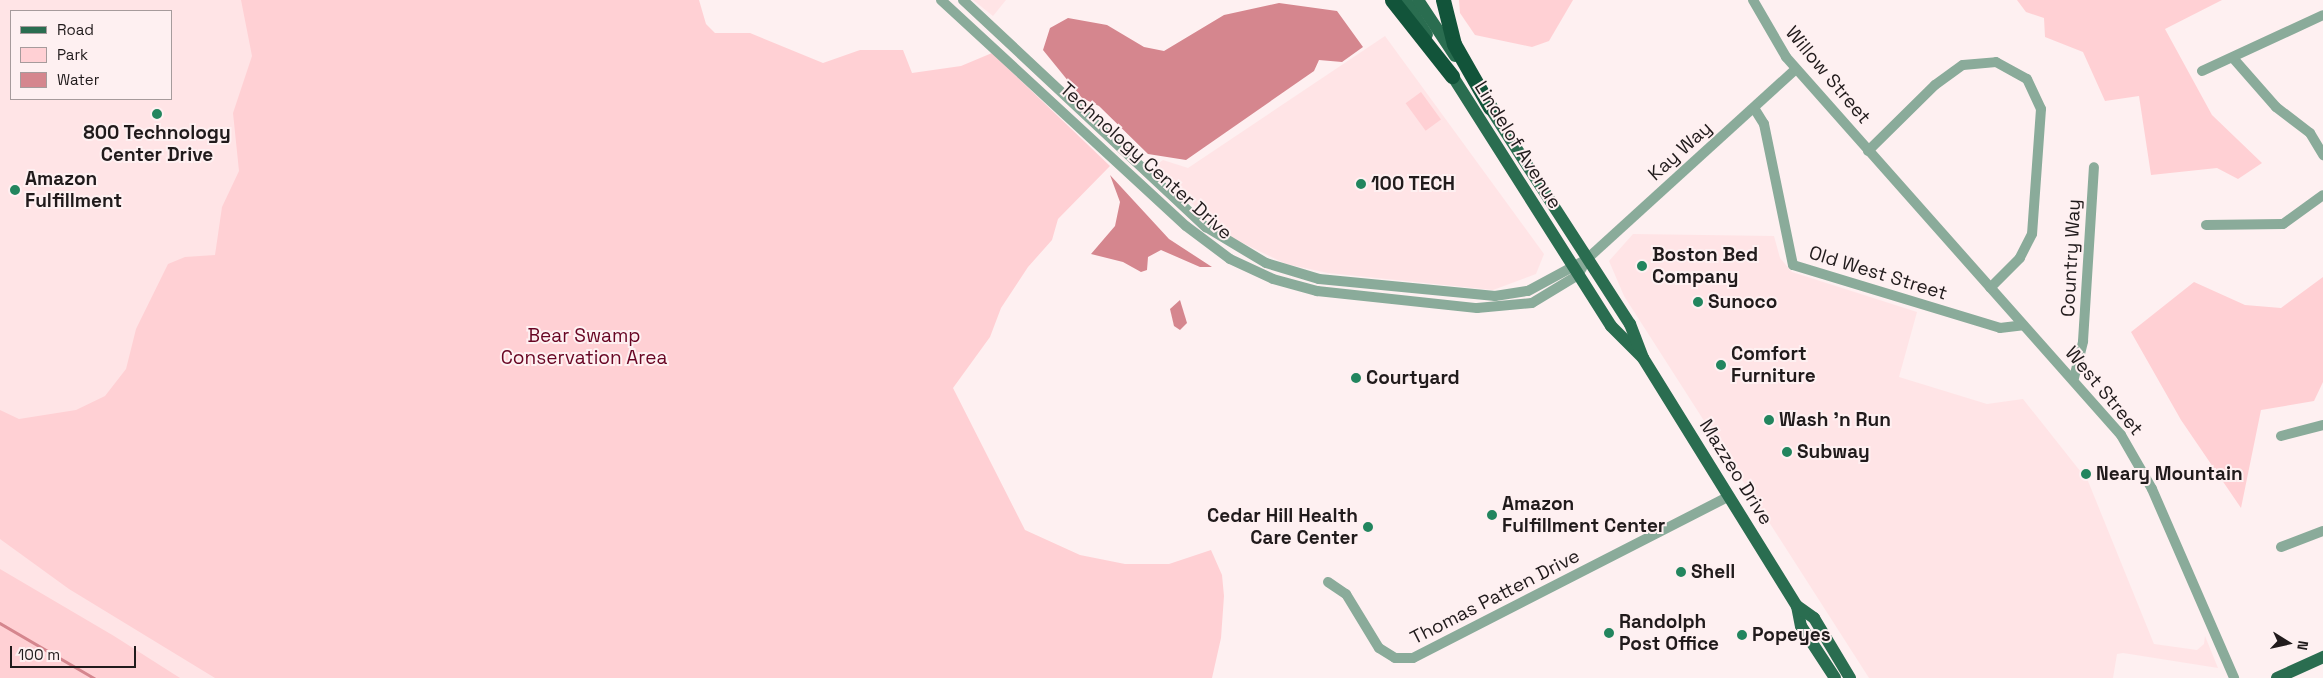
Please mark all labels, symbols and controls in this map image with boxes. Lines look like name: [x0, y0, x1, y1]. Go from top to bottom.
legend: [10, 10, 172, 100]
text: Road: [57, 20, 94, 39]
street label: Willow Street: [1781, 22, 1875, 128]
text: Park: [57, 45, 88, 64]
text: Water: [57, 70, 99, 89]
street label: Lindelof Avenue: [1469, 77, 1567, 213]
street label: Technology Center Drive: [1055, 78, 1237, 244]
marker: 800 Technology Center Drive: [151, 108, 163, 120]
street label: Kay Way: [1644, 117, 1716, 185]
place label: 800 Technology Center Drive: [83, 122, 231, 166]
place label: Amazon Fulfillment: [25, 168, 122, 212]
place label: 100 TECH: [1371, 173, 1455, 195]
marker: 100 TECH: [1355, 178, 1367, 190]
marker: Amazon Fulfillment: [9, 184, 21, 196]
street label: Country Way: [2057, 198, 2085, 318]
street label: Old West Street: [1806, 241, 1950, 305]
place label: Boston Bed Company: [1652, 244, 1758, 288]
marker: Boston Bed Company: [1636, 260, 1648, 272]
place label: Sunoco: [1708, 291, 1777, 313]
marker: Sunoco: [1692, 296, 1704, 308]
park label: Bear Swamp Conservation Area: [501, 325, 667, 369]
street label: West Street: [2060, 342, 2148, 440]
place label: Comfort Furniture: [1731, 343, 1816, 387]
marker: Comfort Furniture: [1715, 359, 1727, 371]
place label: Courtyard: [1366, 367, 1460, 389]
marker: Courtyard: [1350, 372, 1362, 384]
place label: Wash 'n Run: [1779, 409, 1891, 431]
marker: Wash 'n Run: [1763, 414, 1775, 426]
street label: Mazzeo Drive: [1694, 415, 1778, 529]
place label: Subway: [1797, 441, 1870, 463]
marker: Subway: [1781, 446, 1793, 458]
place label: Neary Mountain: [2096, 463, 2243, 485]
marker: Neary Mountain: [2080, 468, 2092, 480]
place label: Amazon Fulfillment Center: [1502, 493, 1665, 537]
place label: Cedar Hill Health Care Center: [1207, 505, 1358, 549]
marker: Amazon Fulfillment Center: [1486, 509, 1498, 521]
marker: Cedar Hill Health Care Center: [1362, 521, 1374, 533]
street label: Thomas Patten Drive: [1407, 544, 1583, 650]
place label: Shell: [1691, 561, 1735, 583]
marker: Shell: [1675, 566, 1687, 578]
place label: Randolph Post Office: [1619, 611, 1719, 655]
north arrow: [2263, 618, 2313, 668]
place label: Popeyes: [1752, 624, 1831, 646]
marker: Randolph Post Office: [1603, 627, 1615, 639]
marker: Popeyes: [1736, 629, 1748, 641]
scale bar: [12, 636, 139, 668]
text: N: [2293, 639, 2312, 652]
text: 100 m: [18, 645, 60, 664]

